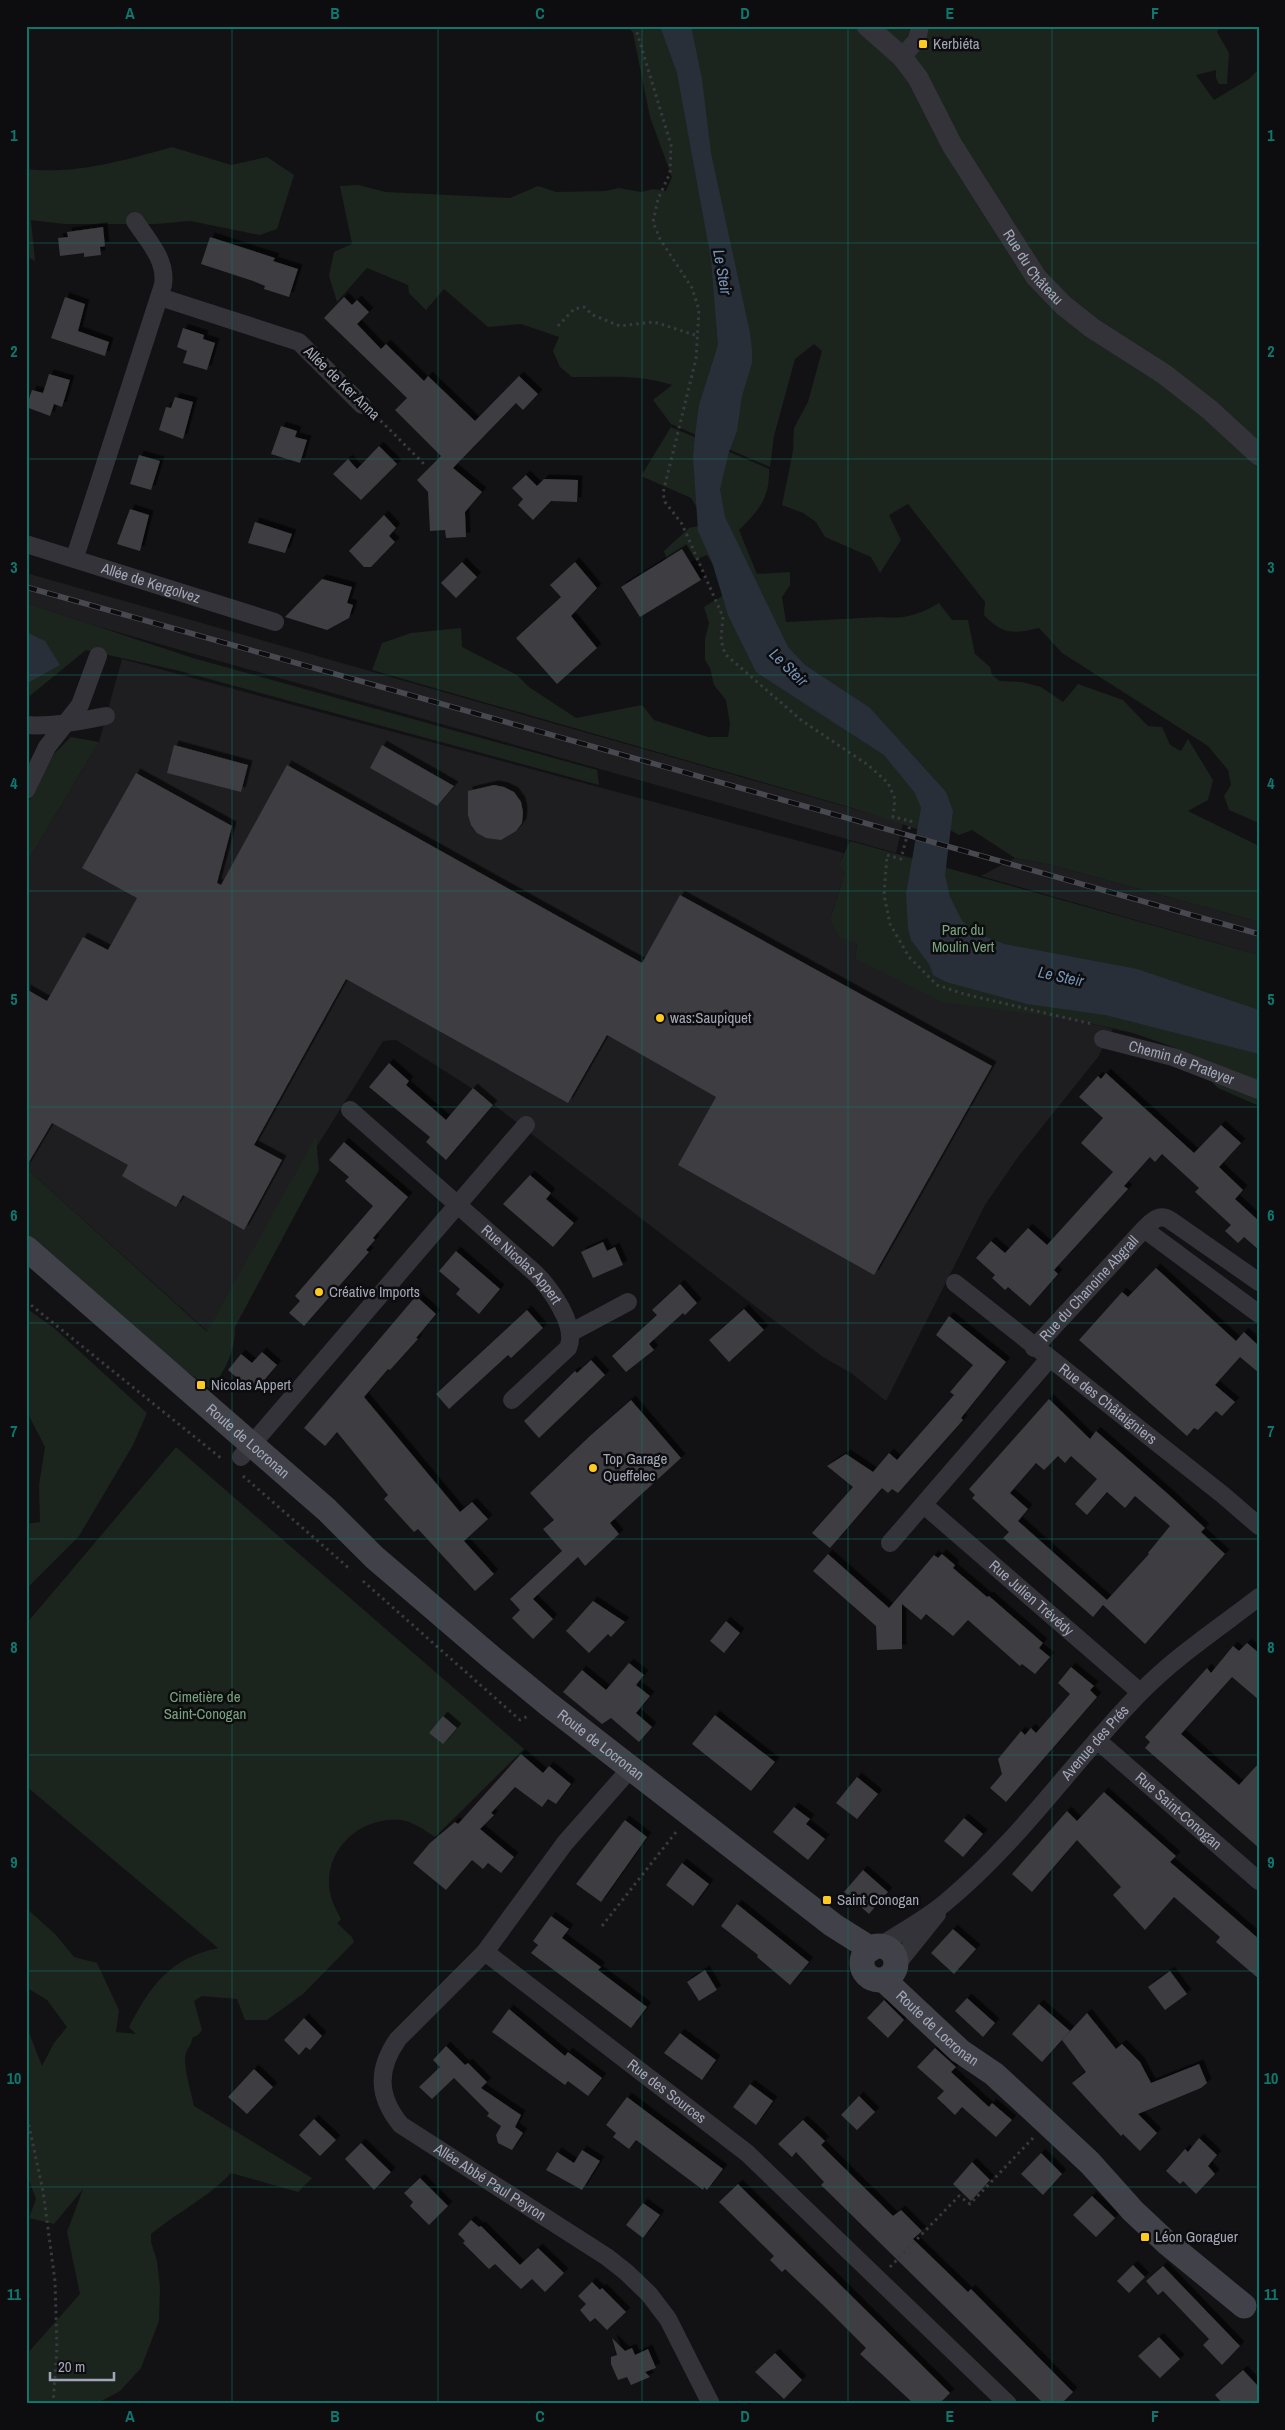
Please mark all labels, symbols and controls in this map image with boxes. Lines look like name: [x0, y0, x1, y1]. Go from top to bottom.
text: A: [125, 2, 135, 24]
text: B: [330, 2, 340, 24]
text: C: [535, 2, 545, 24]
text: D: [740, 2, 750, 24]
text: E: [946, 2, 955, 24]
text: F: [1151, 2, 1159, 24]
place label: Kerbiéta: [933, 33, 980, 54]
marker: Kerbiéta: [917, 38, 929, 50]
text: 1: [10, 124, 18, 146]
text: 1: [1267, 124, 1275, 146]
street label: Rue du Château: [998, 225, 1068, 309]
water label: Le Steir: [708, 247, 738, 297]
text: 2: [10, 340, 18, 362]
street label: Allée de Ker Anna: [299, 340, 385, 425]
text: 2: [1267, 340, 1275, 362]
text: 3: [10, 556, 18, 578]
text: 3: [1267, 556, 1275, 578]
street label: Allée de Kergolvez: [98, 557, 203, 608]
water label: Le Steir: [765, 643, 814, 691]
text: 4: [10, 772, 18, 794]
text: 4: [1267, 772, 1275, 794]
park label: Parc du Moulin Vert: [932, 919, 995, 957]
water label: Le Steir: [1036, 960, 1086, 992]
text: 5: [10, 988, 18, 1010]
text: 5: [1267, 988, 1275, 1010]
place label: was:Saupiquet: [670, 1007, 752, 1028]
marker: was:Saupiquet: [654, 1012, 666, 1024]
street label: Chemin de Prateyer: [1127, 1035, 1237, 1090]
text: 6: [10, 1204, 18, 1226]
text: 6: [1267, 1204, 1275, 1226]
street label: Rue Nicolas Appert: [477, 1219, 568, 1308]
street label: Rue du Chanoine Abgrall: [1034, 1231, 1143, 1346]
place label: Créative Imports: [329, 1281, 420, 1302]
marker: Créative Imports: [313, 1286, 325, 1298]
street label: Rue des Châtaigniers: [1055, 1358, 1162, 1449]
place label: Nicolas Appert: [211, 1374, 292, 1395]
marker: Nicolas Appert: [195, 1379, 207, 1391]
street label: Route de Locronan: [202, 1398, 294, 1483]
text: 7: [10, 1420, 18, 1442]
text: 7: [1267, 1420, 1275, 1442]
place label: Top Garage Queffelec: [603, 1448, 667, 1486]
marker: Top Garage Queffelec: [587, 1462, 599, 1474]
street label: Rue Julien Trévédy: [985, 1555, 1079, 1641]
text: 8: [10, 1636, 18, 1658]
text: 8: [1267, 1636, 1275, 1658]
park label: Cimetière de Saint-Conogan: [164, 1686, 246, 1724]
street label: Avenue des Prés: [1056, 1700, 1133, 1785]
street label: Route de Locronan: [553, 1704, 649, 1785]
street label: Rue Saint-Conogan: [1131, 1767, 1227, 1854]
text: 9: [10, 1851, 18, 1873]
text: 9: [1267, 1851, 1275, 1873]
place label: Saint Conogan: [837, 1889, 919, 1910]
marker: Saint Conogan: [821, 1894, 833, 1906]
street label: Route de Locronan: [892, 1985, 983, 2071]
street label: Rue des Sources: [623, 2054, 711, 2128]
text: 10: [7, 2067, 21, 2089]
text: 10: [1264, 2067, 1278, 2089]
street label: Allée Abbé Paul Peyron: [429, 2137, 551, 2225]
place label: Léon Goraguer: [1155, 2226, 1238, 2247]
marker: Léon Goraguer: [1139, 2231, 1151, 2243]
text: 11: [7, 2283, 22, 2305]
text: 11: [1264, 2283, 1279, 2305]
scale bar: [50, 2350, 114, 2382]
text: 20 m: [58, 2356, 85, 2377]
text: A: [125, 2405, 135, 2427]
text: B: [330, 2405, 340, 2427]
text: C: [535, 2405, 545, 2427]
text: D: [740, 2405, 750, 2427]
text: E: [946, 2405, 955, 2427]
text: F: [1151, 2405, 1159, 2427]

